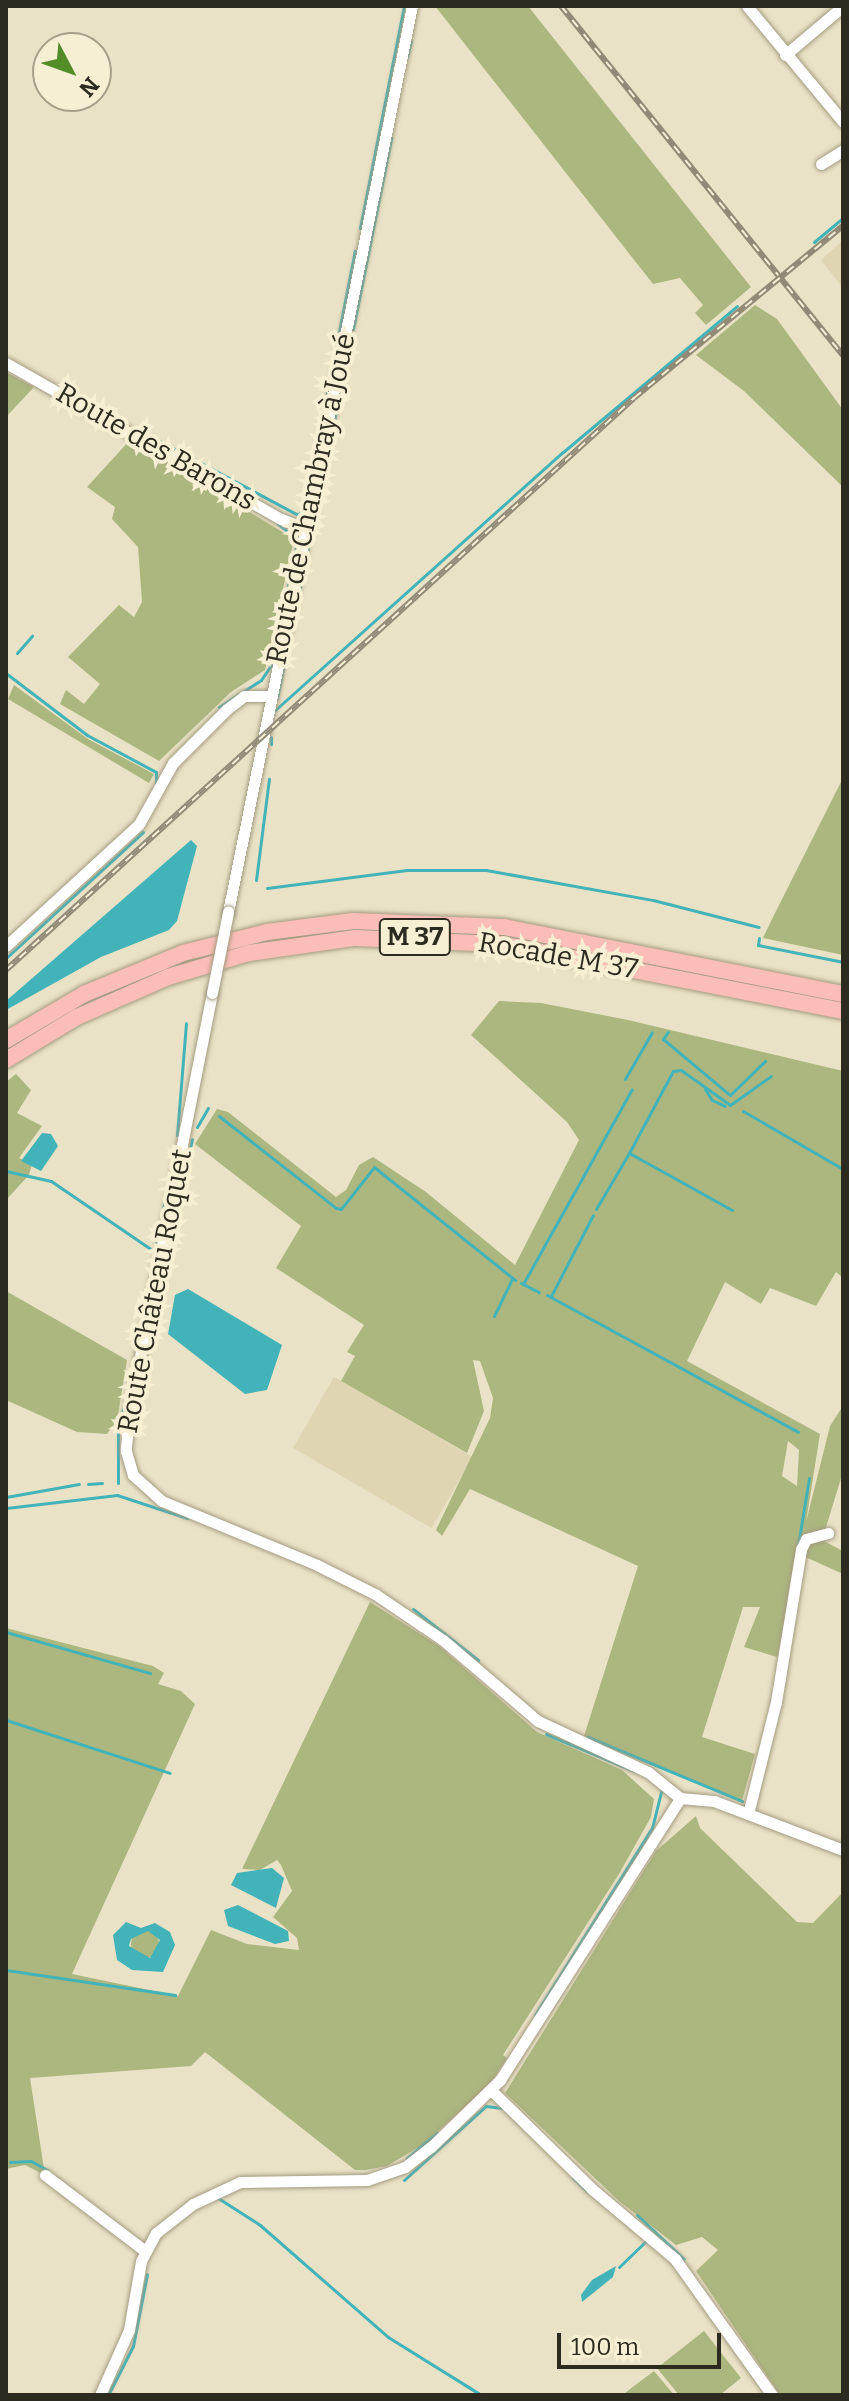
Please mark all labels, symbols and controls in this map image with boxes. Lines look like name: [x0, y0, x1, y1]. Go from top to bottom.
north arrow: [32, 32, 112, 112]
text: N: [73, 71, 105, 102]
street label: Route de Chambray à Joué: [259, 330, 363, 668]
street label: Route des Barons: [50, 376, 262, 518]
road number: M 37: [377, 915, 453, 959]
street label: Rocade M 37: [476, 925, 640, 987]
street label: Route Château Roquet: [111, 1146, 199, 1436]
scale bar: [561, 2317, 725, 2367]
text: 100 m: [571, 2333, 639, 2361]

